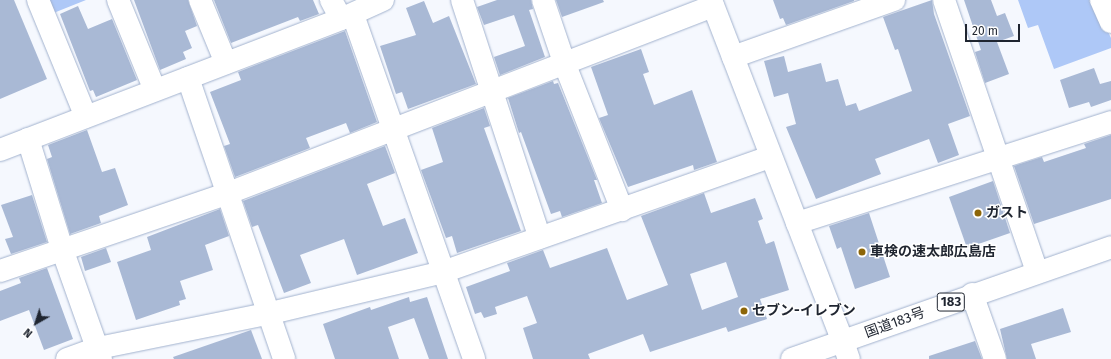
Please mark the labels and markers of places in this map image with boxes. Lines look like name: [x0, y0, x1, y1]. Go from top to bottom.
place label: ガスト: [986, 205, 1028, 221]
marker: ガスト: [973, 208, 983, 218]
place label: 車検の速太郎広島店: [870, 244, 996, 260]
marker: 車検の速太郎広島店: [857, 247, 867, 257]
place label: セブン-イレブン: [752, 303, 856, 319]
marker: セブン-イレブン: [739, 306, 749, 316]

